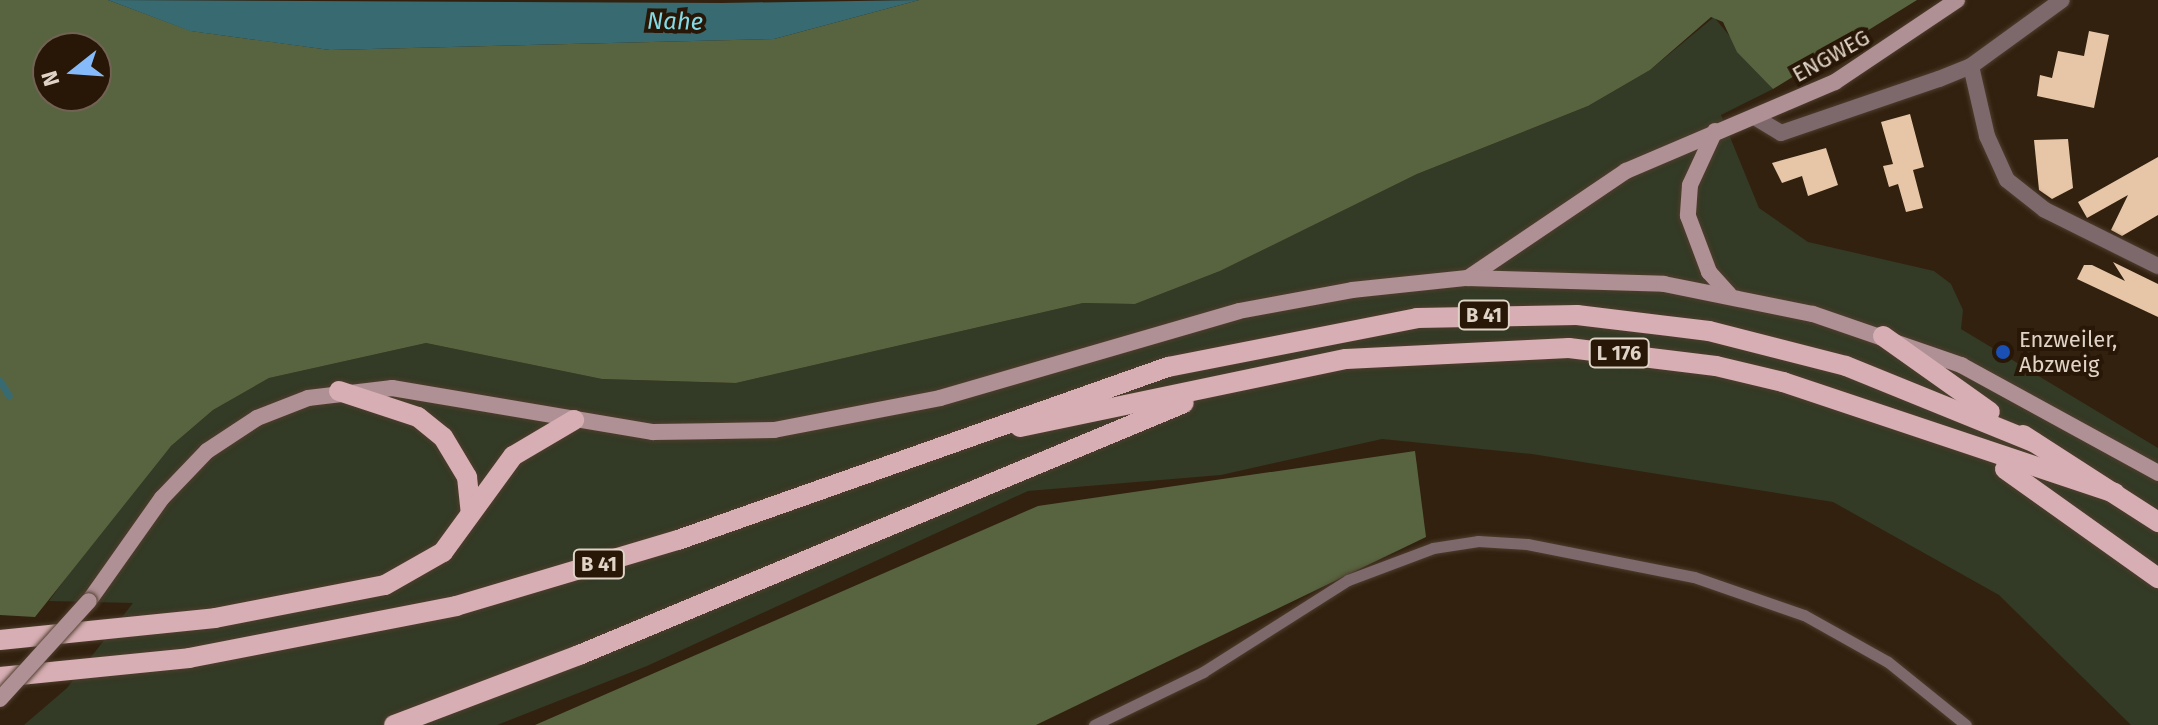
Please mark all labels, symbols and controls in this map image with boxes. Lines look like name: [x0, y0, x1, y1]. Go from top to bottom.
water label: Nahe: [647, 7, 703, 37]
street label: ENGWEG: [1788, 24, 1874, 88]
north arrow: [32, 32, 112, 112]
text: N: [35, 68, 66, 90]
road number: B 41: [1456, 299, 1512, 331]
place label: Enzweiler, Abzweig: [2019, 326, 2117, 378]
road number: L 176: [1587, 337, 1651, 369]
marker: Enzweiler, Abzweig: [1994, 343, 2012, 361]
road number: B 41: [571, 548, 627, 580]

